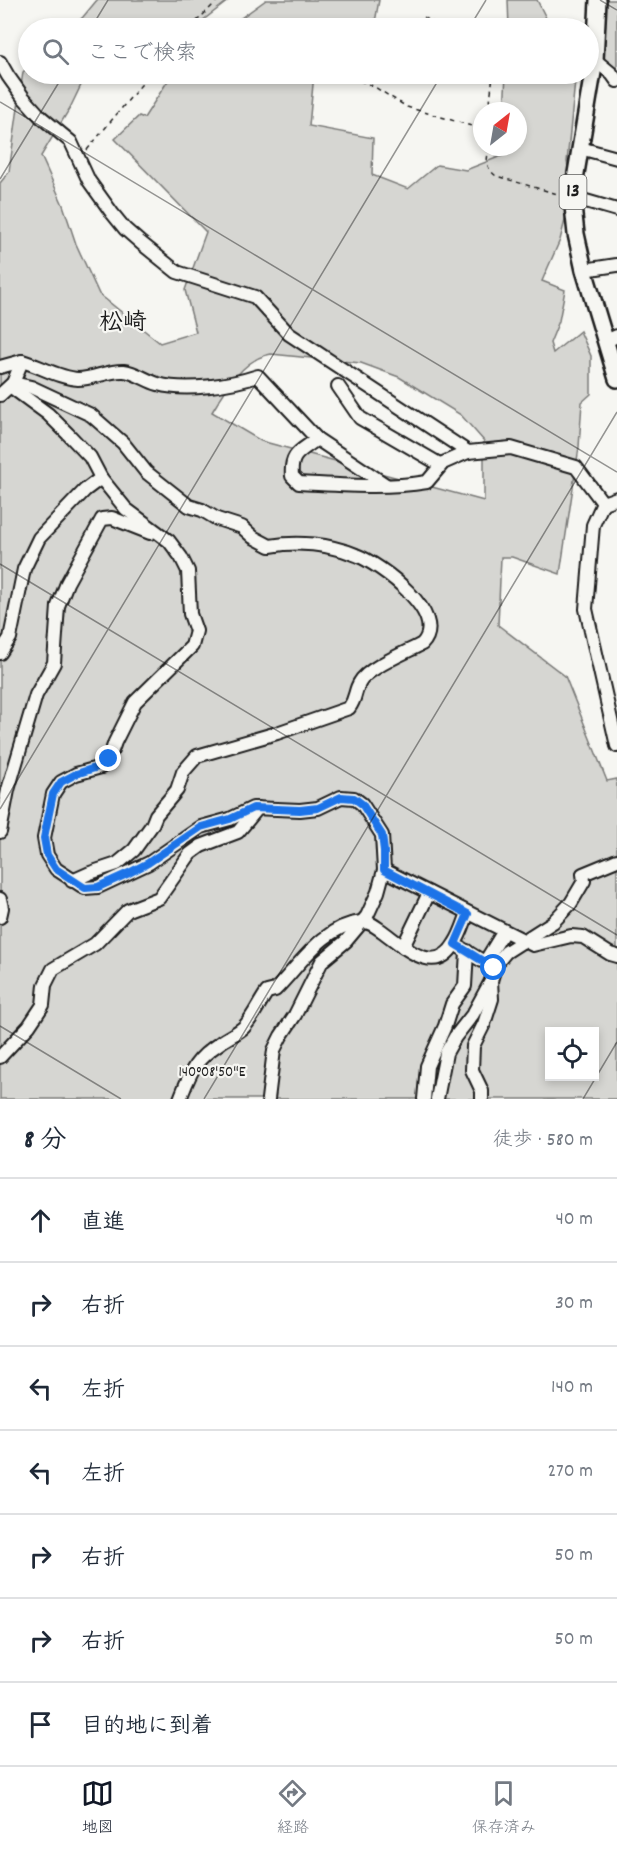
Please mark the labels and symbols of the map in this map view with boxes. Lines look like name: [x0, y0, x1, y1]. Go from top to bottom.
north arrow: [473, 102, 527, 156]
road number: 13: [560, 175, 586, 209]
district label: 松崎: [99, 307, 147, 341]
route end: [95, 745, 121, 771]
route start: [480, 954, 506, 980]
text: 140°08'50"E: [179, 1062, 246, 1084]

